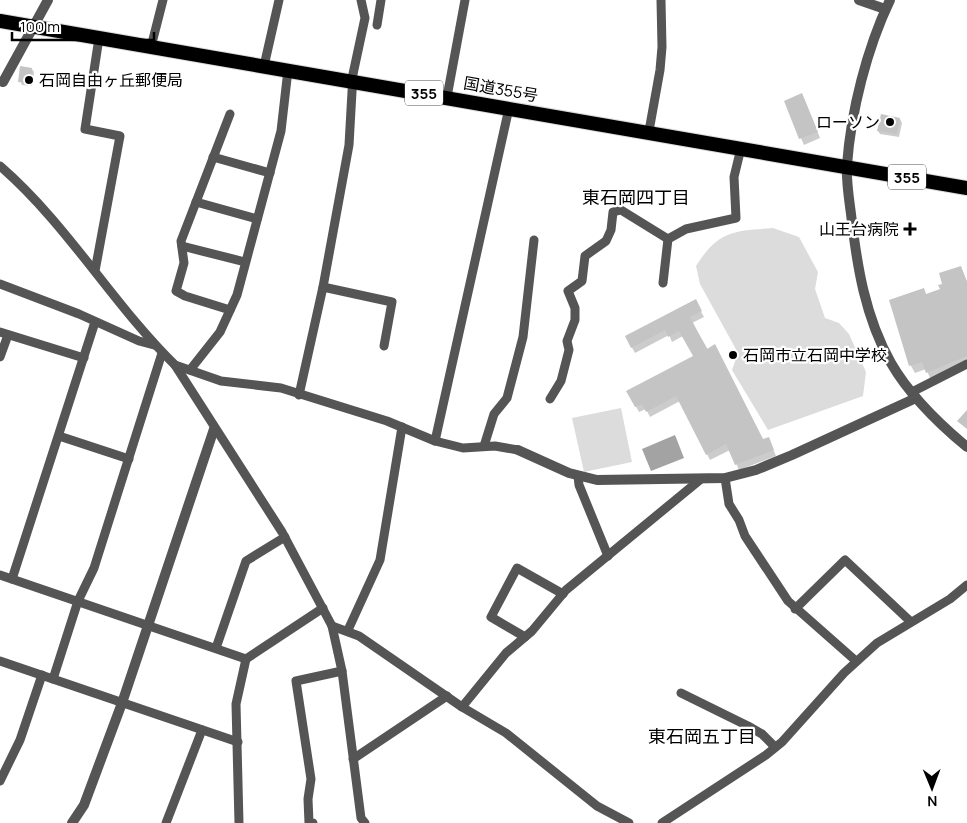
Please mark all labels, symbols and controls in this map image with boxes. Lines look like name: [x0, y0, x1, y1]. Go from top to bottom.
scale bar: [12, 10, 155, 42]
text: 100 m: [20, 16, 60, 37]
place label: 石岡自由ヶ丘郵便局: [39, 69, 183, 91]
street label: 国道355号: [462, 72, 540, 106]
marker: 石岡自由ヶ丘郵便局: [23, 74, 35, 86]
road number: 355: [405, 80, 443, 106]
place label: ローソン: [816, 111, 880, 133]
marker: ローソン: [884, 116, 896, 128]
road number: 355: [888, 164, 926, 190]
district label: 東石岡四丁目: [582, 185, 690, 209]
place label: 山王台病院: [819, 218, 899, 240]
marker: 山王台病院: [903, 222, 917, 236]
place label: 石岡市立石岡中学校: [743, 344, 887, 366]
marker: 石岡市立石岡中学校: [727, 349, 739, 361]
district label: 東石岡五丁目: [648, 724, 756, 748]
north arrow: [907, 763, 957, 813]
text: N: [927, 792, 937, 811]

